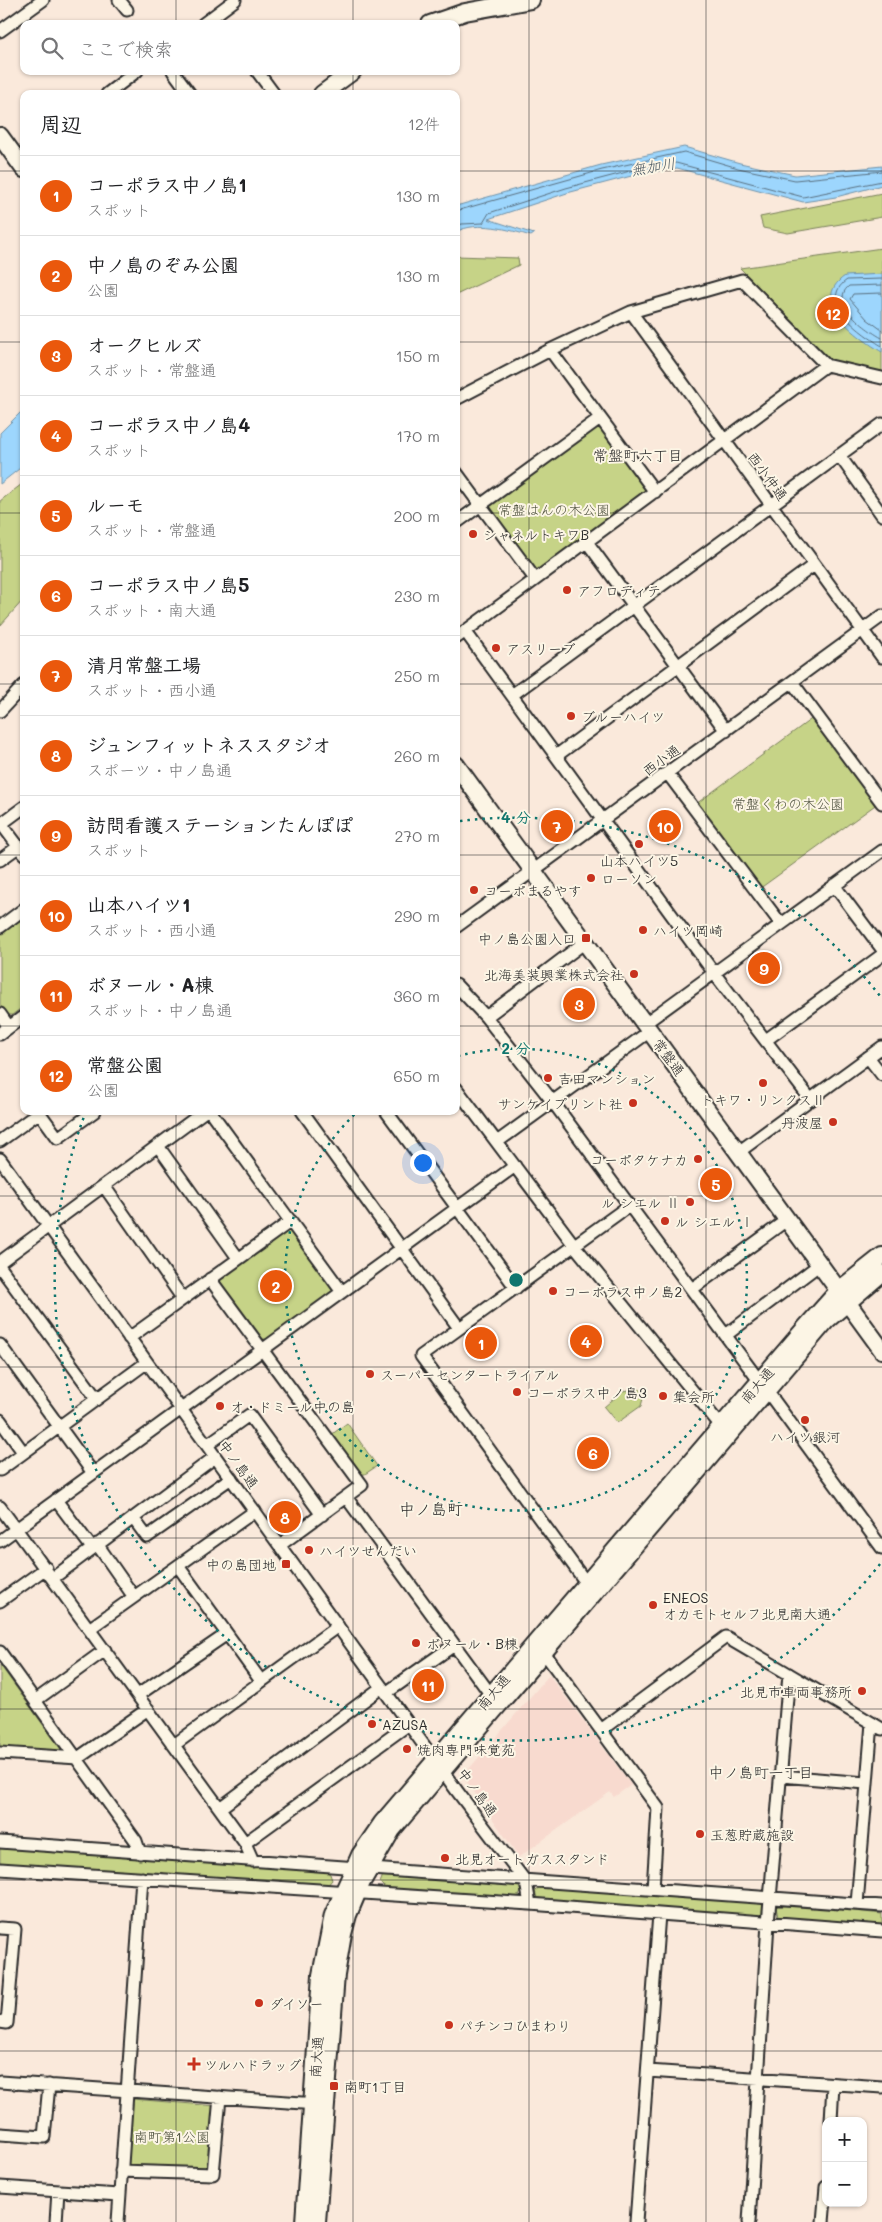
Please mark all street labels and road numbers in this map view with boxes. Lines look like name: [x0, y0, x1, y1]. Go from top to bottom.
street label: 西小仲通: [744, 448, 792, 504]
street label: 西小通: [638, 740, 684, 780]
street label: 常盤通: [649, 1035, 689, 1079]
street label: 南大通: [736, 1363, 778, 1407]
street label: 中ノ島通: [215, 1436, 263, 1492]
street label: 南大通: [472, 1670, 514, 1714]
street label: 中ノ島通: [454, 1764, 502, 1820]
street label: 南大通: [305, 2035, 327, 2079]

